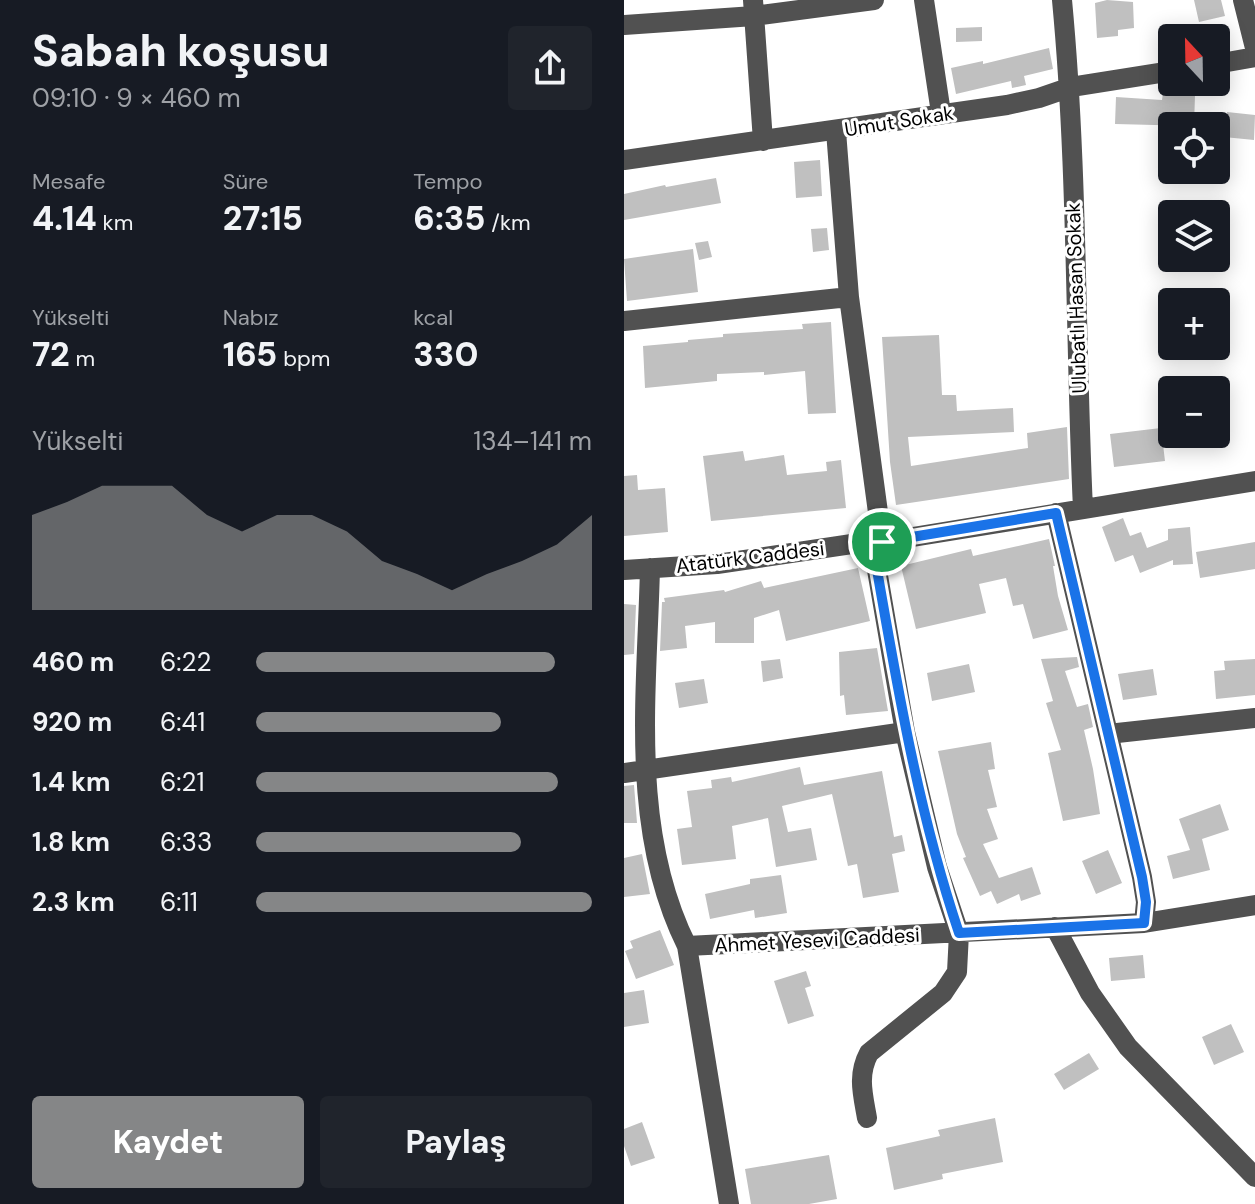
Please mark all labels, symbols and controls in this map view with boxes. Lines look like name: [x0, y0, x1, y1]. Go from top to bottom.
text: Sabah koşusu: [32, 22, 330, 80]
north arrow: [1158, 24, 1230, 96]
map controls: [1158, 24, 1230, 448]
button: share: [508, 26, 592, 110]
text: 09:10 · 9 × 460 m: [32, 81, 241, 115]
street label: Umut Sokak: [843, 100, 955, 142]
button: locate: [1158, 112, 1230, 184]
text: Mesafe: [32, 167, 106, 196]
text: Süre: [223, 167, 268, 196]
text: Tempo: [413, 167, 483, 196]
text: 4.14: [32, 196, 97, 241]
text: 27:15: [223, 196, 303, 241]
text: 6:35: [413, 196, 485, 241]
button: layers: [1158, 200, 1230, 272]
street label: Ulubatlı Hasan Sokak: [1060, 202, 1092, 394]
text: km: [97, 208, 133, 237]
text: /km: [485, 208, 531, 237]
button: +: [1158, 288, 1230, 360]
text: Yükselti: [32, 303, 109, 332]
text: Nabız: [223, 303, 279, 332]
text: kcal: [413, 303, 453, 332]
text: 72: [32, 332, 70, 377]
text: 165: [223, 332, 277, 377]
text: 330: [413, 332, 478, 377]
text: m: [70, 344, 95, 373]
text: bpm: [277, 344, 330, 373]
button: −: [1158, 376, 1230, 448]
text: Yükselti: [32, 424, 123, 458]
text: 134–141 m: [473, 424, 592, 458]
pin: [848, 508, 916, 576]
icon: arrive: [860, 520, 904, 564]
street label: Atatürk Caddesi: [674, 535, 826, 579]
text: 460 m: [32, 645, 114, 679]
text: 6:22: [160, 645, 212, 679]
text: 920 m: [32, 705, 112, 739]
text: 6:41: [160, 705, 205, 739]
text: 1.4 km: [32, 765, 111, 799]
text: 6:21: [160, 765, 205, 799]
text: 1.8 km: [32, 825, 110, 859]
text: 6:33: [160, 825, 212, 859]
text: 2.3 km: [32, 885, 115, 919]
text: 6:11: [160, 885, 198, 919]
street label: Ahmet Yesevi Caddesi: [714, 922, 920, 958]
button: Kaydet: [32, 1096, 304, 1188]
button: Paylaş: [320, 1096, 592, 1188]

